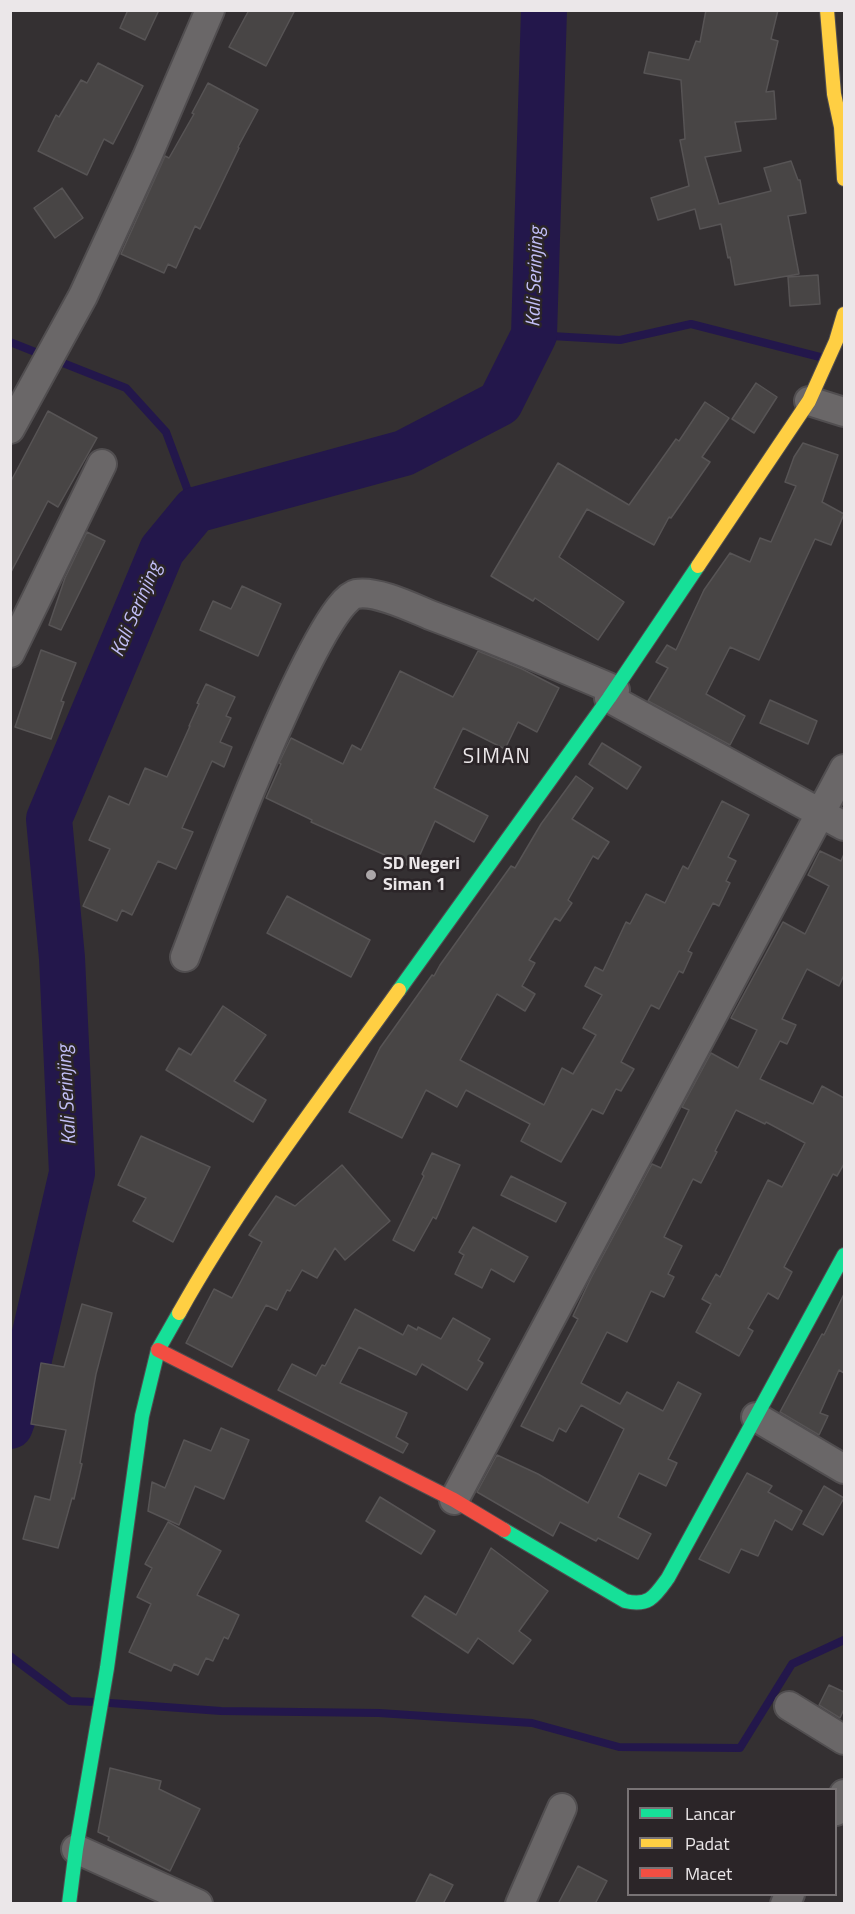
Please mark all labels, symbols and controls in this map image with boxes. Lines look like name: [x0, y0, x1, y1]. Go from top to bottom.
water label: Kali Serinjing: [522, 227, 550, 327]
water label: Kali Serinjing: [106, 559, 168, 661]
district label: SIMAN: [463, 745, 531, 771]
place label: SD Negeri Siman 1: [383, 854, 460, 896]
marker: SD Negeri Siman 1: [364, 868, 378, 882]
water label: Kali Serinjing: [53, 1044, 83, 1146]
legend: [627, 1788, 837, 1896]
text: Lancar: [685, 1800, 735, 1827]
text: Padat: [685, 1830, 729, 1857]
text: Macet: [685, 1860, 732, 1887]

